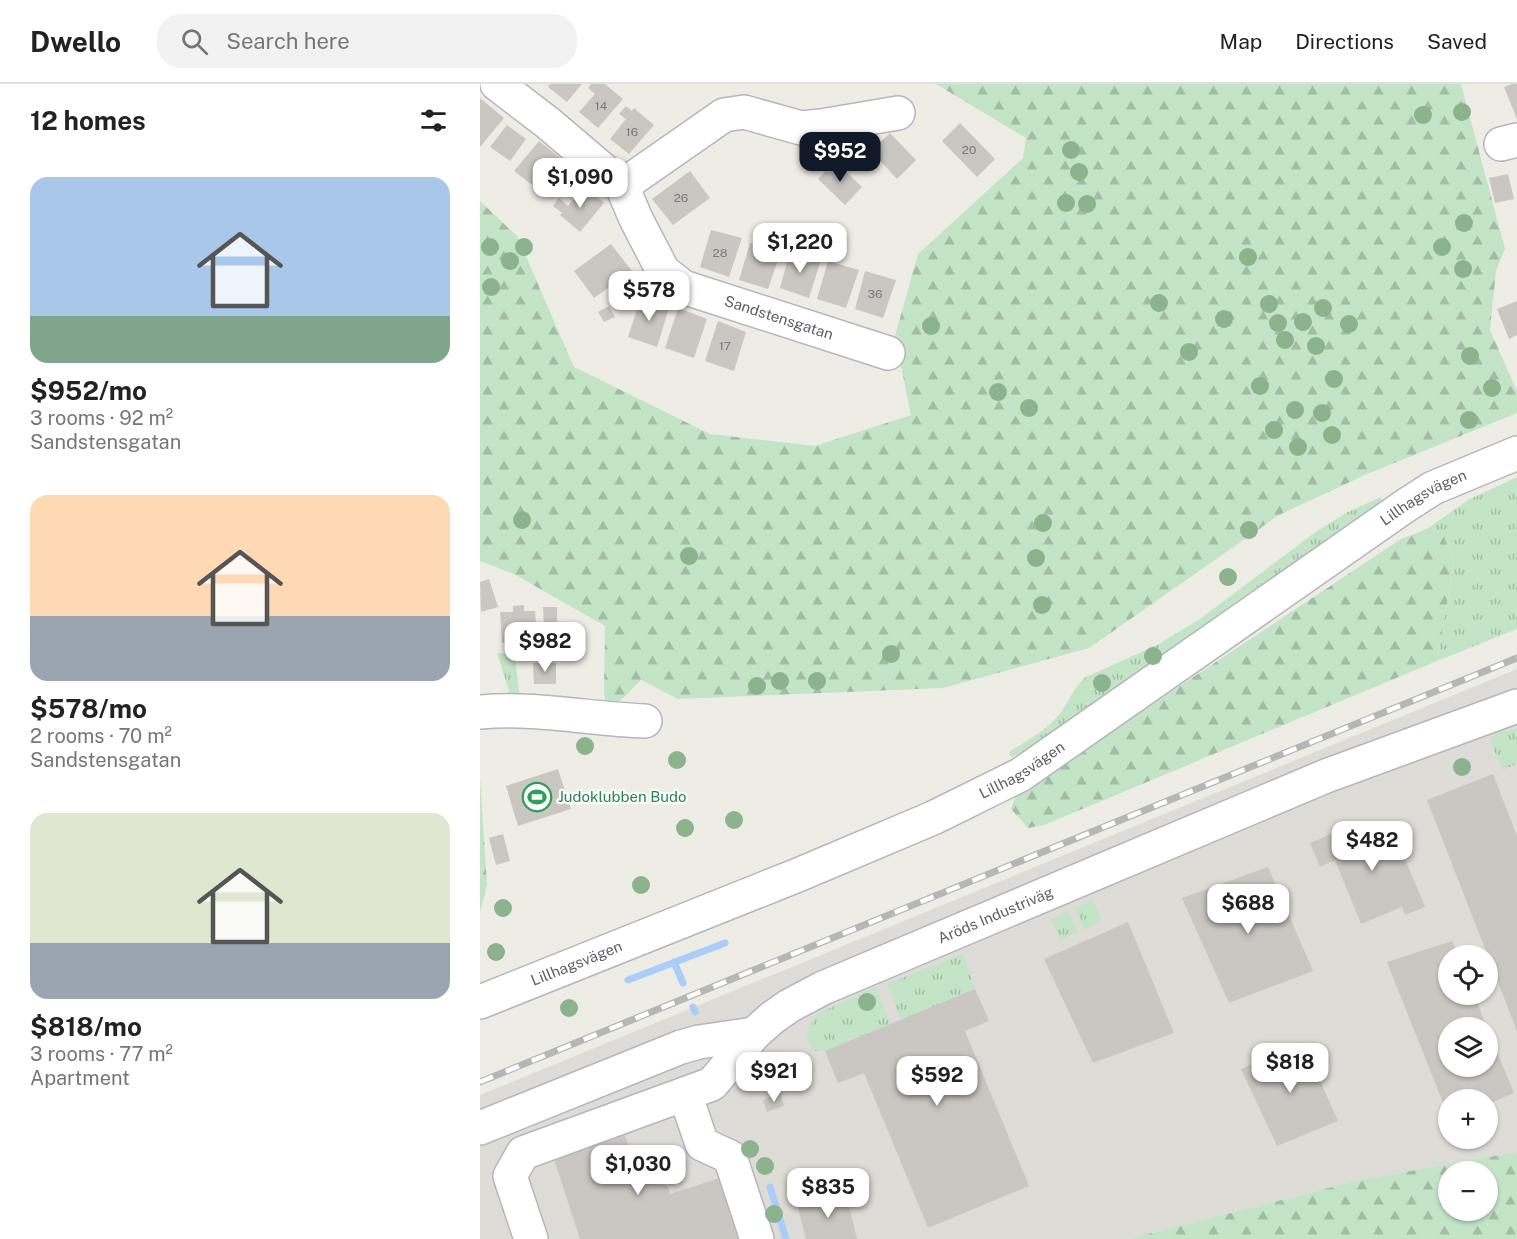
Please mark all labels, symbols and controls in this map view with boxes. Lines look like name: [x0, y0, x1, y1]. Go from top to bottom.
search box: [157, 14, 577, 68]
text: Dwello: [30, 25, 121, 58]
icon: search: [178, 25, 211, 58]
text: Search here: [226, 28, 350, 54]
text: Map: [1220, 29, 1262, 54]
text: Directions: [1295, 29, 1394, 54]
text: Saved: [1427, 29, 1487, 54]
house number: 14: [595, 99, 608, 113]
icon: filters: [417, 104, 450, 137]
text: 12 homes: [30, 105, 146, 136]
house number: 16: [626, 125, 638, 139]
pin: $952: [804, 132, 876, 183]
text: $952: [814, 139, 867, 163]
house number: 20: [962, 143, 976, 157]
pin: $1,090: [531, 158, 629, 209]
text: $1,090: [547, 165, 613, 189]
house number: 26: [674, 191, 688, 205]
icon: home: [186, 216, 294, 324]
pin: $1,220: [751, 223, 849, 274]
text: $1,220: [767, 230, 833, 254]
house number: 28: [713, 246, 728, 260]
pin: $578: [613, 271, 685, 322]
text: $578: [623, 278, 675, 302]
house number: 36: [868, 287, 882, 301]
street label: Sandstensgatan: [722, 292, 835, 343]
house number: 17: [719, 339, 731, 353]
text: $952/mo: [30, 375, 147, 406]
text: 3 rooms · 92 m²: [30, 406, 173, 430]
text: Sandstensgatan: [30, 430, 181, 454]
street label: Lillhagsvägen: [1377, 466, 1469, 529]
icon: home: [186, 534, 294, 642]
pin: $982: [509, 622, 581, 673]
text: $982: [519, 629, 571, 653]
text: $578/mo: [30, 693, 147, 724]
text: 2 rooms · 70 m²: [30, 724, 172, 748]
street label: Lillhagsvägen: [976, 738, 1068, 802]
text: Sandstensgatan: [30, 748, 181, 772]
sports icon: Judoklubben Budo: [521, 781, 553, 813]
place label: Judoklubben Budo: [558, 788, 686, 805]
pin: $482: [1336, 821, 1408, 872]
text: $482: [1346, 828, 1398, 852]
icon: home: [186, 852, 294, 960]
street label: Aröds Industriväg: [935, 883, 1056, 947]
pin: $688: [1212, 884, 1284, 935]
text: $688: [1221, 891, 1275, 915]
street label: Lillhagsvägen: [528, 937, 625, 989]
map controls: [1438, 945, 1498, 1221]
button: locate: [1438, 945, 1498, 1005]
text: $818/mo: [30, 1011, 142, 1042]
button: layers: [1438, 1017, 1498, 1077]
text: 3 rooms · 77 m²: [30, 1042, 173, 1066]
pin: $818: [1254, 1043, 1326, 1094]
text: $818: [1265, 1050, 1315, 1074]
pin: $921: [738, 1052, 810, 1103]
pin: $592: [901, 1056, 973, 1107]
text: $921: [750, 1059, 798, 1083]
text: $592: [911, 1063, 964, 1087]
text: Apartment: [30, 1066, 130, 1090]
button: +: [1438, 1089, 1498, 1149]
pin: $1,030: [589, 1145, 687, 1196]
text: $1,030: [605, 1152, 671, 1176]
button: −: [1438, 1161, 1498, 1221]
pin: $835: [792, 1168, 864, 1219]
text: $835: [801, 1175, 855, 1199]

